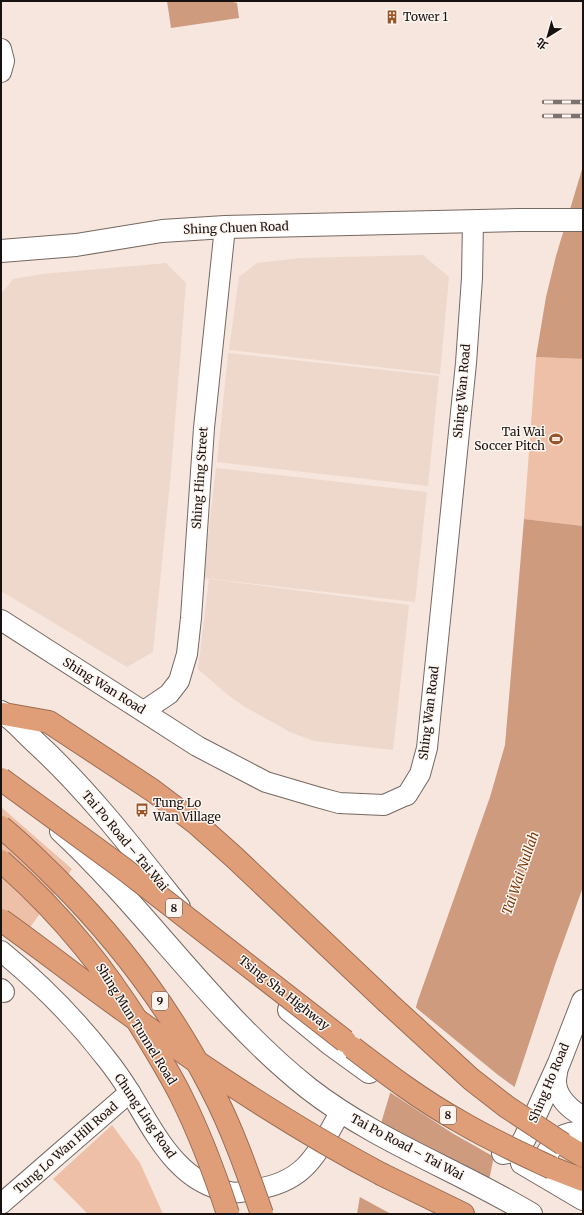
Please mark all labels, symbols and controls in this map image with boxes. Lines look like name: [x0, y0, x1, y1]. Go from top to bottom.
building icon: Tower 1: [384, 9, 400, 25]
place label: Tower 1: [403, 9, 449, 24]
north arrow: [528, 16, 568, 56]
text: 北: [533, 35, 551, 53]
street label: Shing Chuen Road: [183, 218, 289, 237]
street label: Shing Wan Road: [450, 343, 473, 439]
place label: Tai Wai Soccer Pitch: [474, 424, 545, 453]
street label: Shing Hing Street: [188, 426, 211, 530]
sports icon: Tai Wai Soccer Pitch: [548, 431, 564, 447]
street label: Shing Wan Road: [60, 654, 148, 717]
street label: Shing Wan Road: [415, 665, 442, 761]
street label: Tai Po Road – Tai Wai: [79, 788, 172, 894]
place label: Tung Lo Wan Village: [152, 795, 221, 824]
bus stop icon: Tung Lo Wan Village: [134, 802, 150, 818]
water label: Tai Wai Nullah: [498, 829, 543, 917]
road number: 8: [166, 899, 182, 917]
street label: Tsing Sha Highway: [236, 952, 333, 1033]
street label: Shing Mun Tunnel Road: [93, 960, 180, 1087]
road number: 9: [152, 992, 168, 1010]
street label: Shing Ho Road: [525, 1041, 572, 1125]
street label: Chung Ling Road: [111, 1070, 179, 1161]
street label: Tung Lo Wan Hill Road: [11, 1098, 121, 1197]
road number: 8: [440, 1106, 456, 1124]
street label: Tai Po Road – Tai Wai: [348, 1110, 467, 1183]

